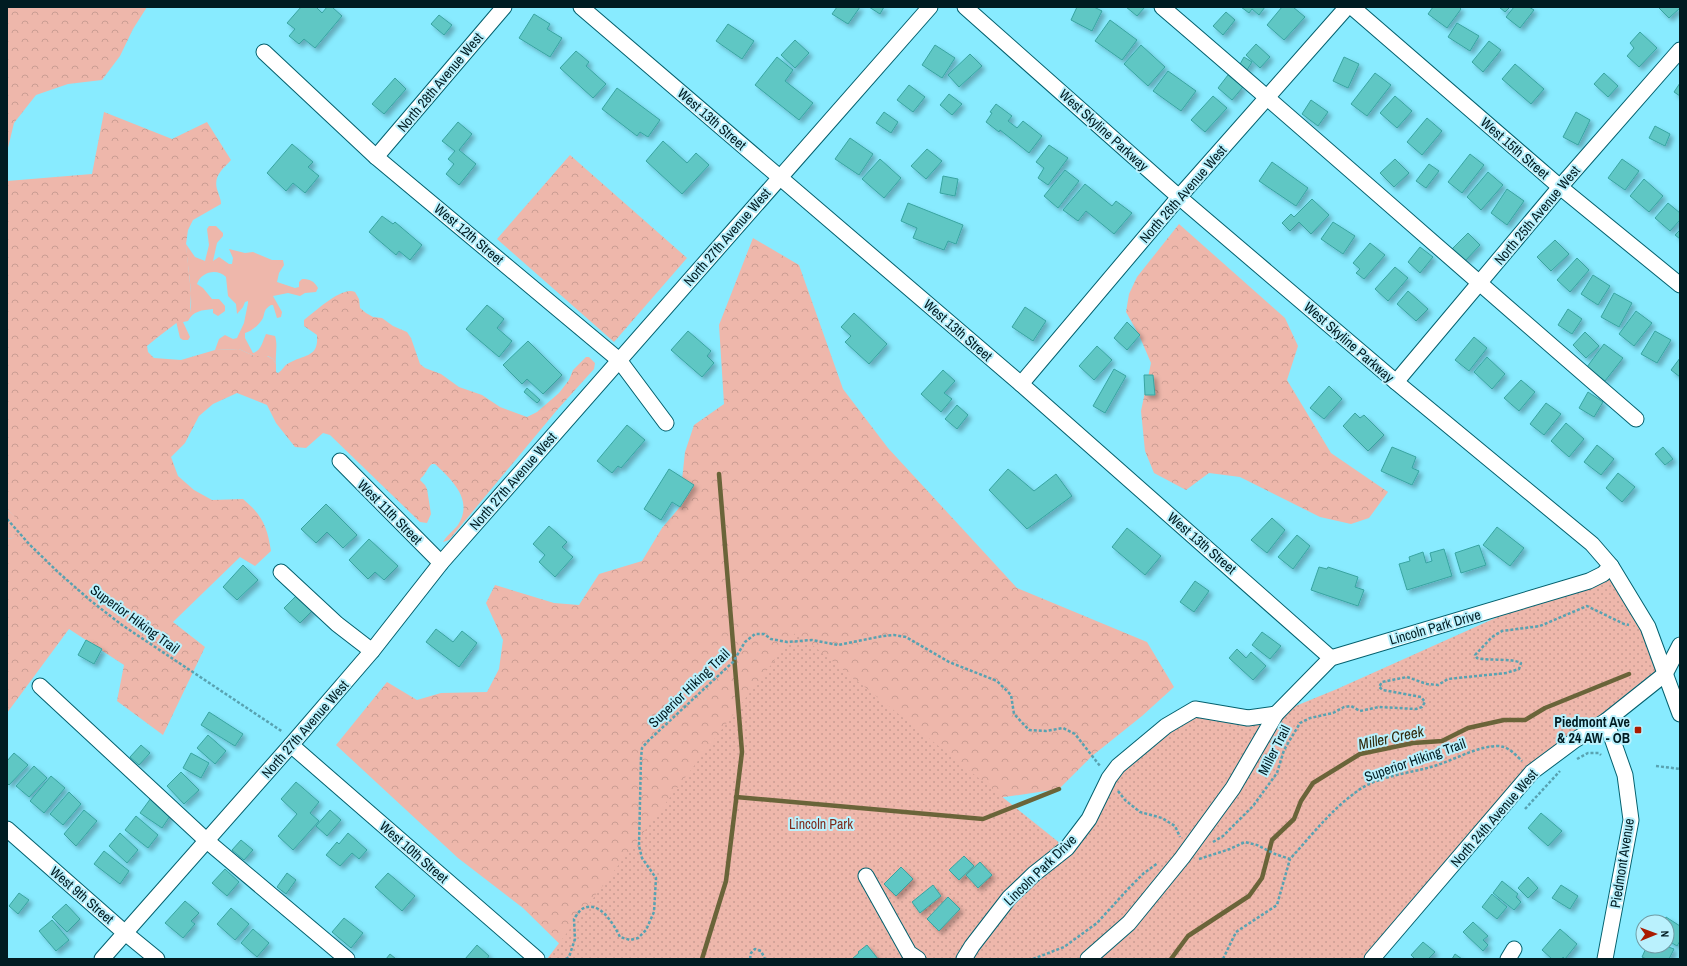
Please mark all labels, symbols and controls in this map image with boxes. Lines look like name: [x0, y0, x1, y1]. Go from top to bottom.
street label: North 28th Avenue West: [393, 29, 487, 135]
street label: West 13th Street: [674, 84, 750, 154]
street label: West Skyline Parkway: [1056, 85, 1153, 175]
street label: West 15th Street: [1477, 113, 1553, 183]
street label: North 26th Avenue West: [1136, 141, 1230, 247]
street label: North 25th Avenue West: [1490, 162, 1584, 268]
street label: North 27th Avenue West: [680, 184, 774, 290]
street label: West 12th Street: [431, 200, 507, 268]
street label: West 13th Street: [920, 295, 996, 365]
street label: West Skyline Parkway: [1300, 298, 1398, 386]
street label: North 27th Avenue West: [466, 428, 560, 534]
street label: West 11th Street: [354, 476, 426, 548]
street label: West 13th Street: [1164, 508, 1240, 578]
street label: Superior Hiking Trail: [87, 581, 183, 657]
street label: Lincoln Park Drive: [1387, 605, 1483, 649]
street label: Superior Hiking Trail: [645, 645, 733, 731]
street label: North 27th Avenue West: [258, 676, 352, 782]
place label: Piedmont Ave & 24 AW - OB: [1554, 713, 1630, 747]
water label: Miller Creek: [1356, 720, 1426, 755]
street label: Miller Trail: [1254, 722, 1294, 778]
marker: Piedmont Ave & 24 AW - OB: [1633, 725, 1643, 735]
street label: Superior Hiking Trail: [1362, 734, 1468, 786]
street label: North 24th Avenue West: [1447, 765, 1541, 871]
park label: Lincoln Park: [789, 815, 853, 833]
street label: West 10th Street: [376, 817, 452, 887]
street label: Piedmont Avenue: [1606, 817, 1638, 909]
street label: Lincoln Park Drive: [1000, 831, 1080, 909]
street label: West 9th Street: [46, 862, 118, 928]
north arrow: [1635, 914, 1675, 954]
text: N: [1658, 930, 1672, 937]

